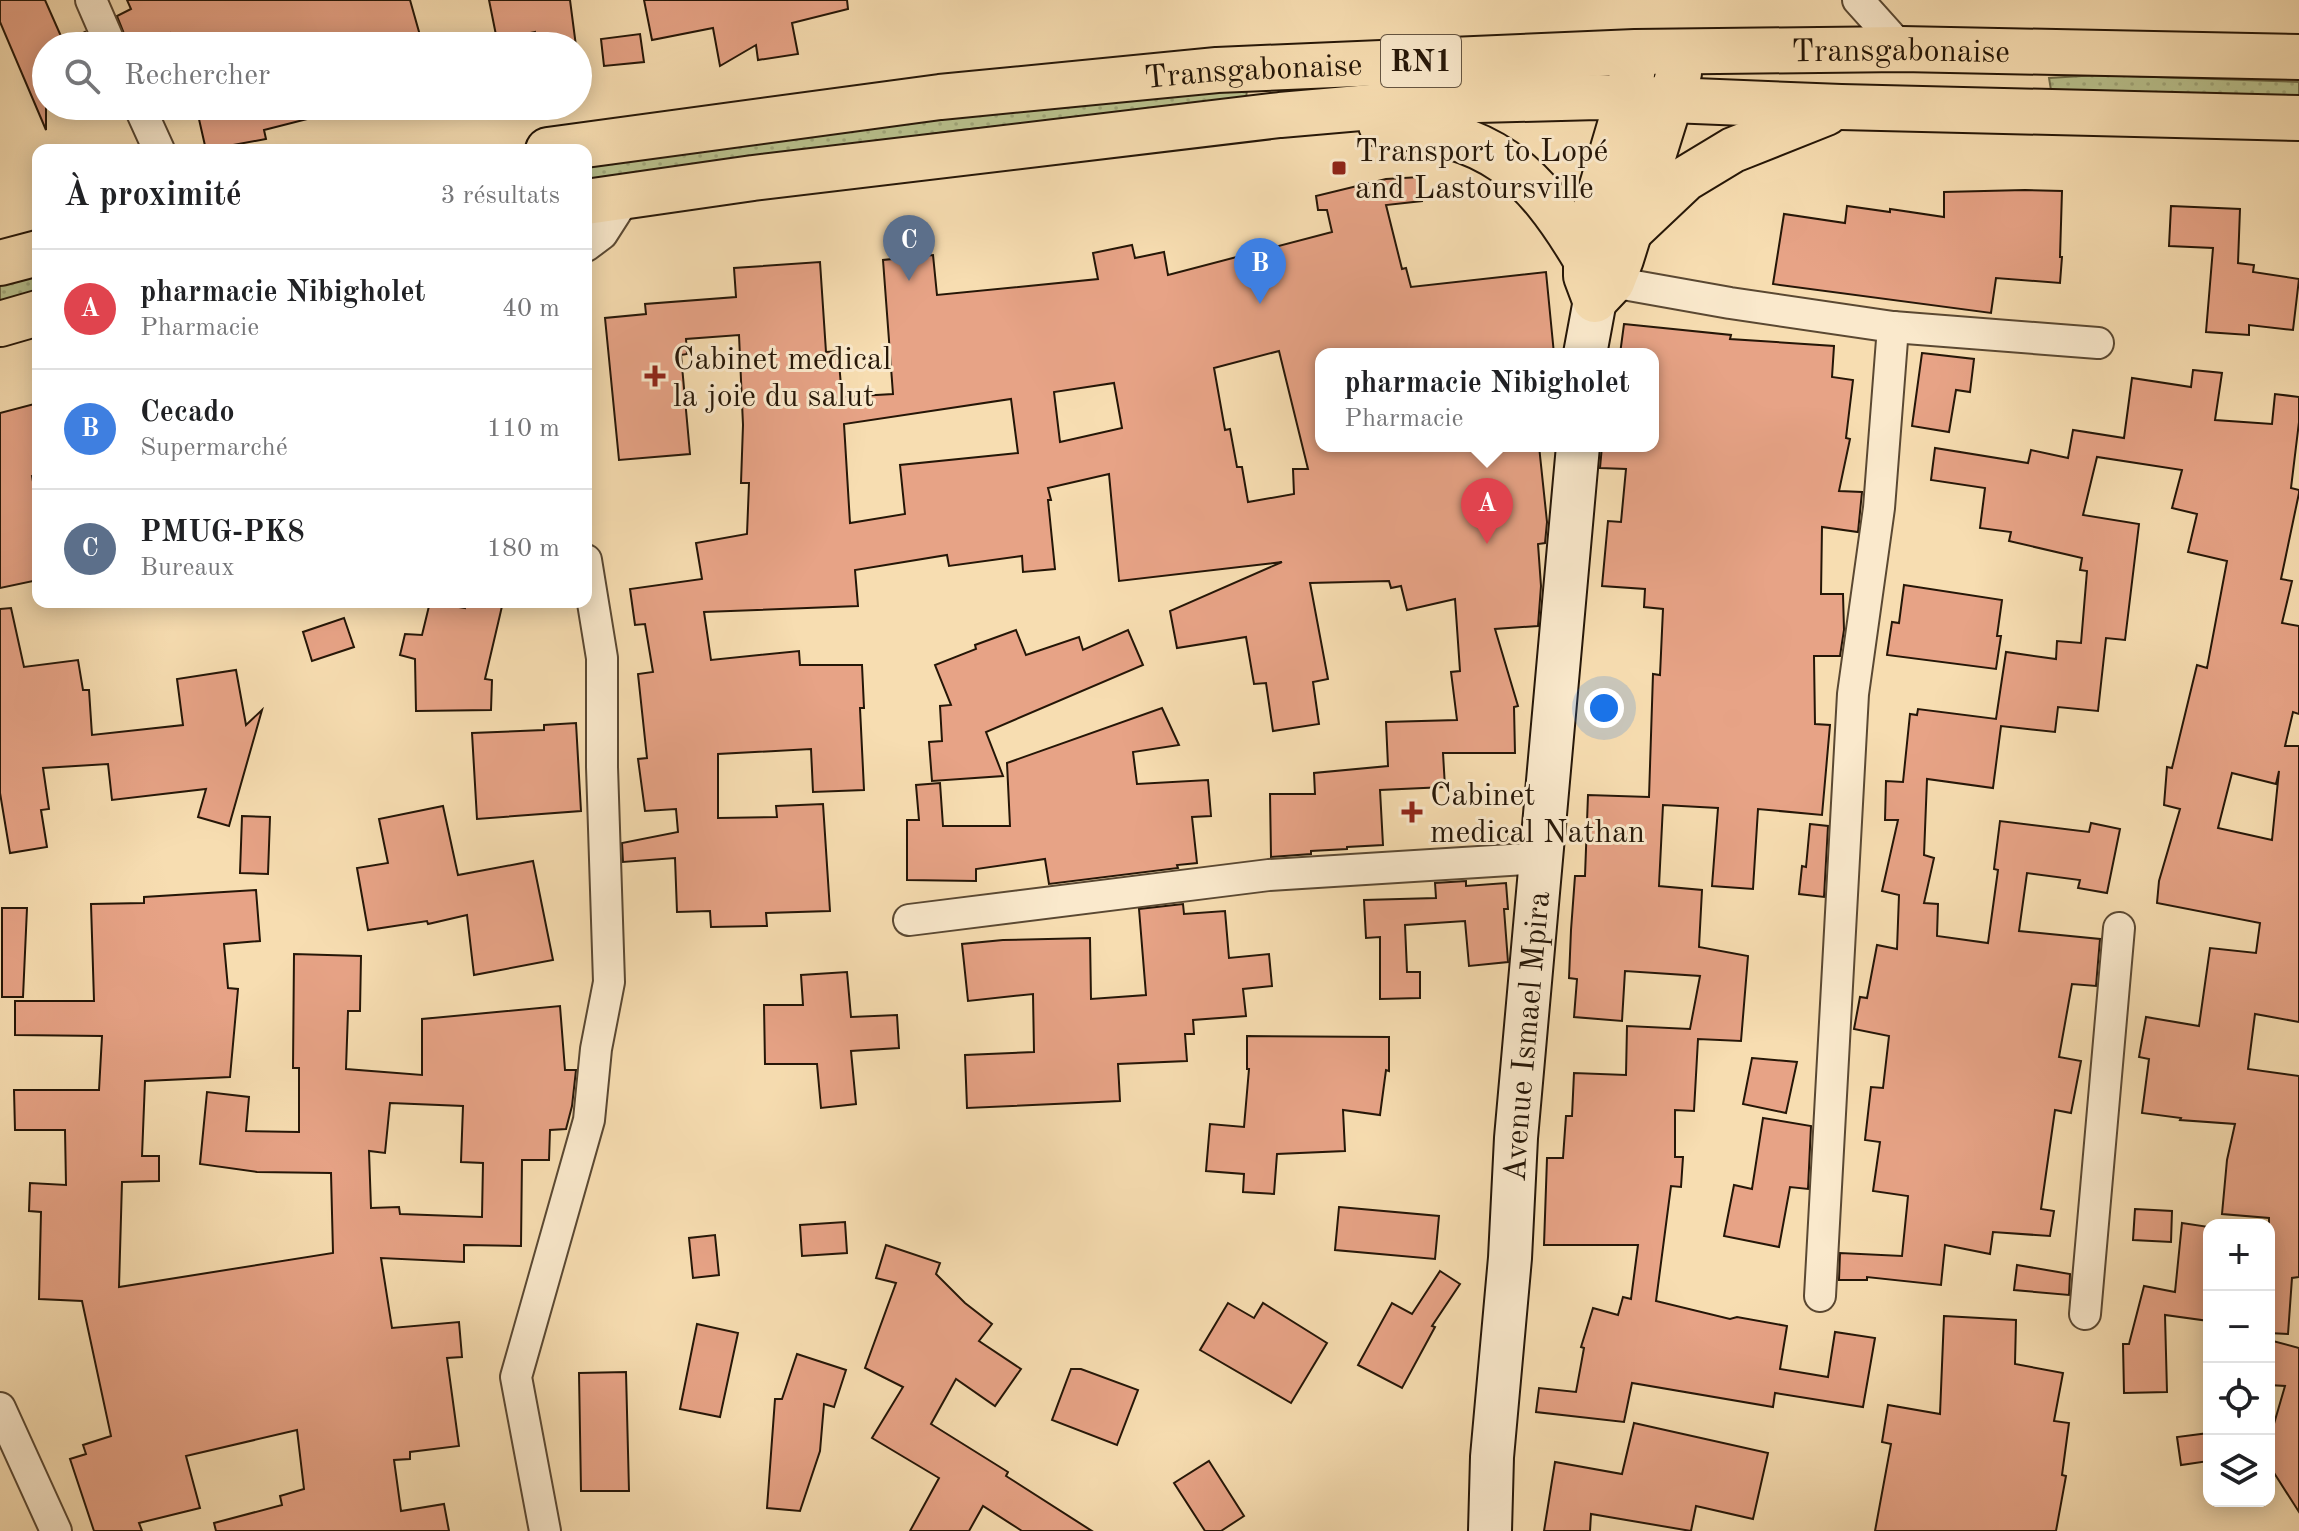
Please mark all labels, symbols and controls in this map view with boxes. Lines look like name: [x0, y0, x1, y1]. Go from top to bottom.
search box: [32, 32, 592, 120]
road number: RN1: [1381, 35, 1461, 87]
street label: Transgabonaise: [1791, 36, 2010, 70]
street label: Transgabonaise: [1143, 51, 1363, 96]
icon: search: [60, 54, 104, 98]
text: Rechercher: [124, 61, 270, 91]
place label: Transport to Lopé and Lastoursville: [1355, 137, 1608, 206]
marker: Transport to Lopé and Lastoursville: [1330, 159, 1348, 177]
text: À proximité: [64, 179, 242, 213]
text: 3 résultats: [441, 183, 560, 209]
pin: C: [883, 215, 935, 281]
pin: B: [1234, 238, 1286, 304]
text: pharmacie Nibigholet: [140, 278, 425, 308]
text: A: [80, 296, 100, 322]
text: 40 m: [502, 296, 560, 322]
text: Pharmacie: [140, 315, 259, 341]
place label: Cabinet medical la joie du salut: [673, 345, 891, 414]
popup: [1315, 348, 1659, 452]
marker: Cabinet medical la joie du salut: [644, 365, 666, 387]
text: pharmacie Nibigholet: [1344, 369, 1630, 399]
text: Cecado: [140, 398, 235, 428]
text: Pharmacie: [1344, 406, 1463, 432]
text: B: [81, 416, 99, 442]
text: 110 m: [487, 416, 560, 442]
text: Supermarché: [140, 435, 288, 461]
pin: A: [1461, 478, 1513, 544]
text: PMUG-PK8: [140, 518, 305, 548]
text: C: [81, 536, 99, 562]
text: 180 m: [487, 536, 560, 562]
text: Bureaux: [140, 555, 235, 581]
your location: [1584, 688, 1624, 728]
place label: Cabinet medical Nathan: [1430, 781, 1645, 850]
marker: Cabinet medical Nathan: [1401, 801, 1423, 823]
street label: Avenue Ismael Mpira: [1501, 890, 1557, 1183]
map controls: [2203, 1219, 2275, 1507]
button: +: [2203, 1219, 2275, 1291]
button: −: [2203, 1291, 2275, 1363]
button: locate: [2203, 1363, 2275, 1435]
button: layers: [2203, 1435, 2275, 1507]

